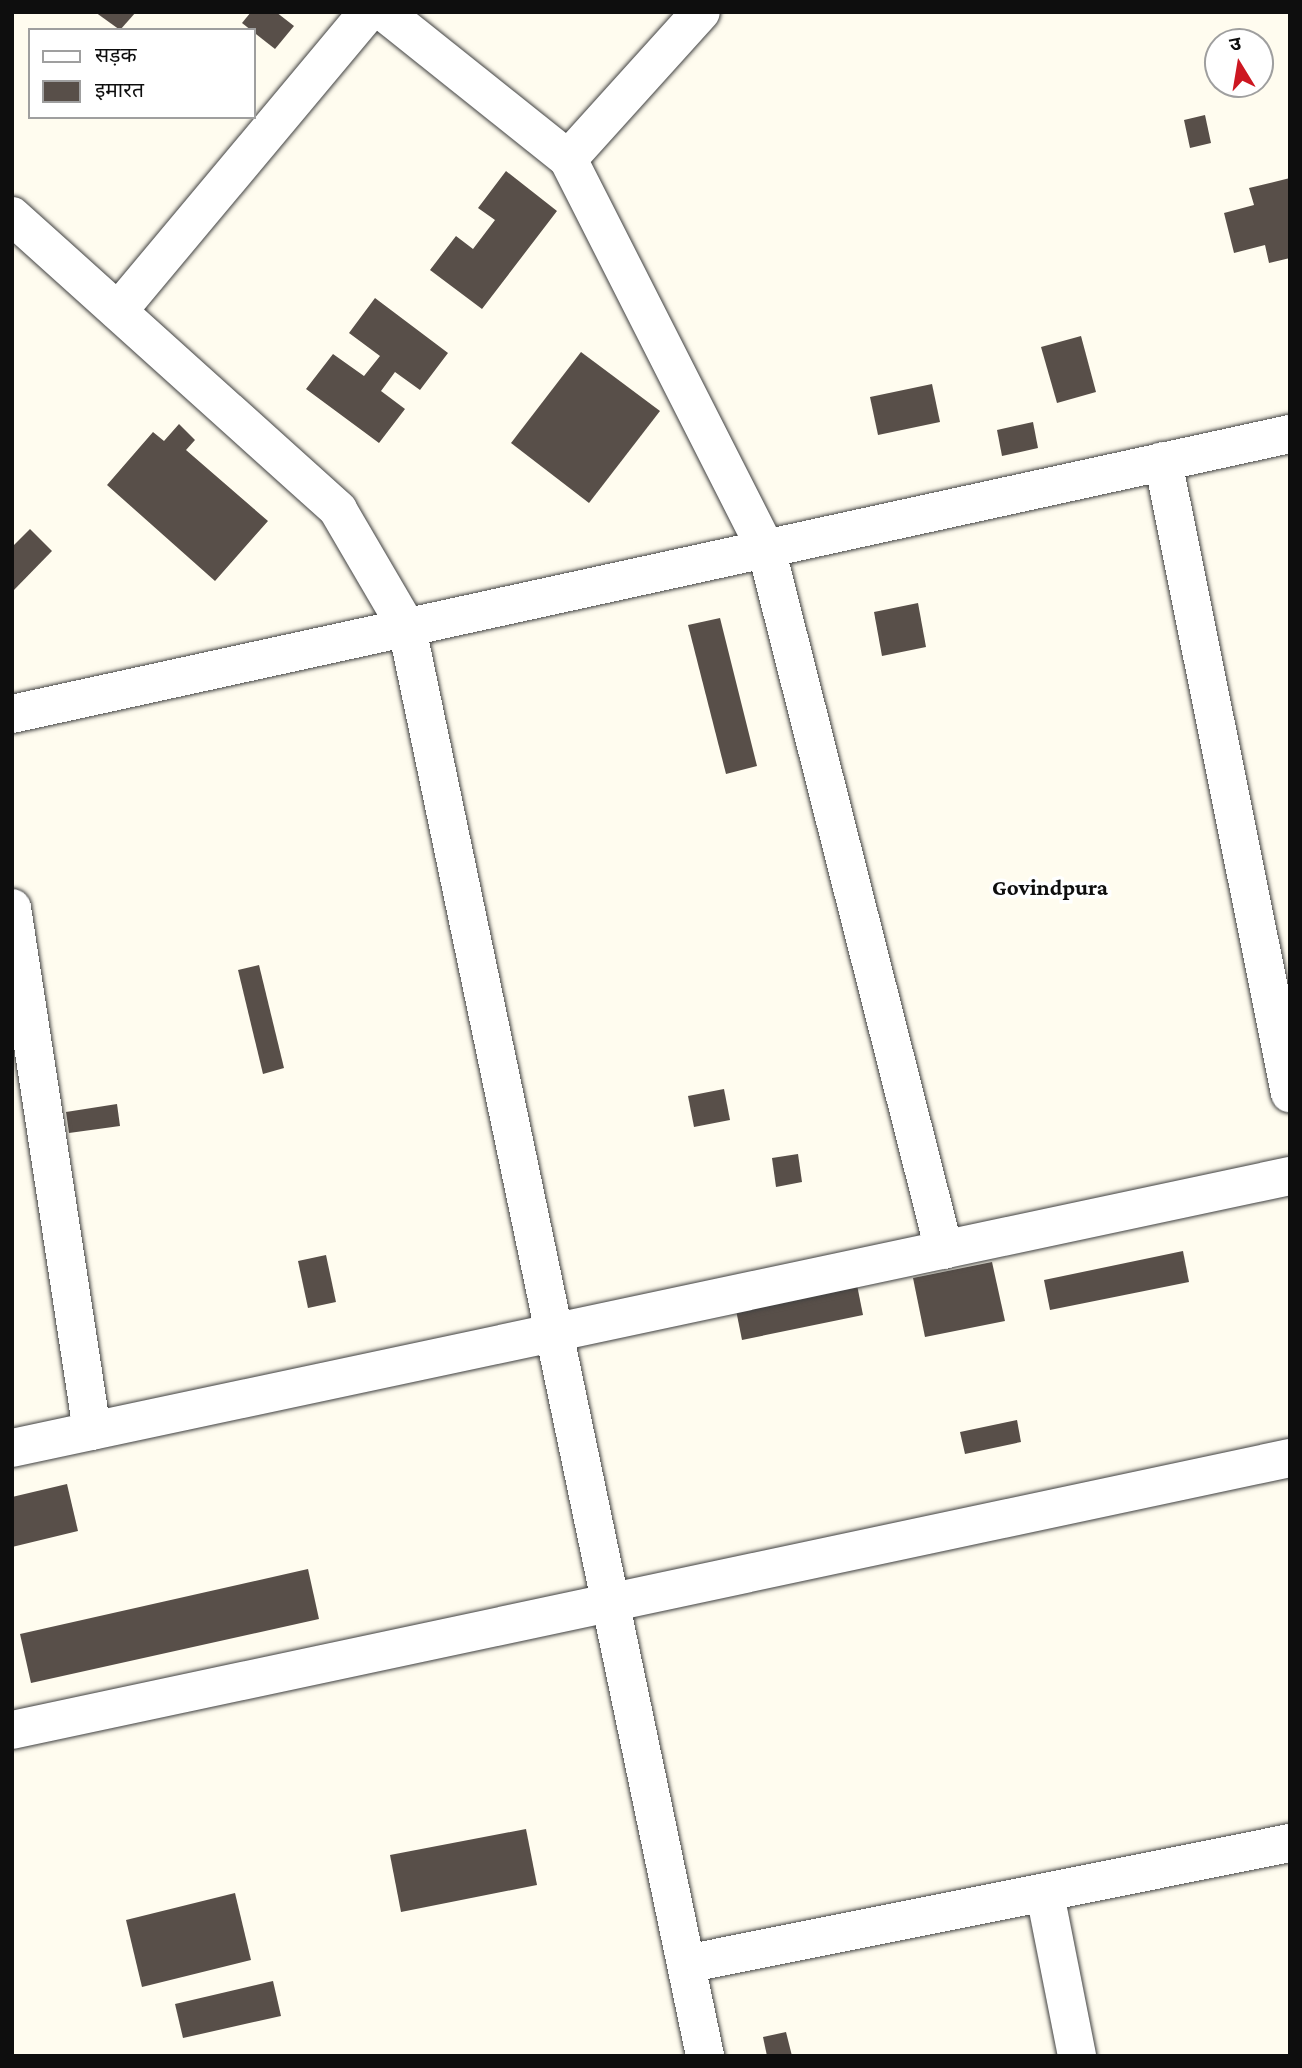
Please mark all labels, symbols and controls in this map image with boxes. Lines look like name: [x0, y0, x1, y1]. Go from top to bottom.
legend: [28, 28, 256, 119]
north arrow: [1204, 28, 1274, 98]
text: उ: [1228, 32, 1243, 55]
text: सड़क: [95, 43, 137, 67]
text: इमारत: [95, 78, 144, 102]
district label: Govindpura: [992, 873, 1108, 901]

